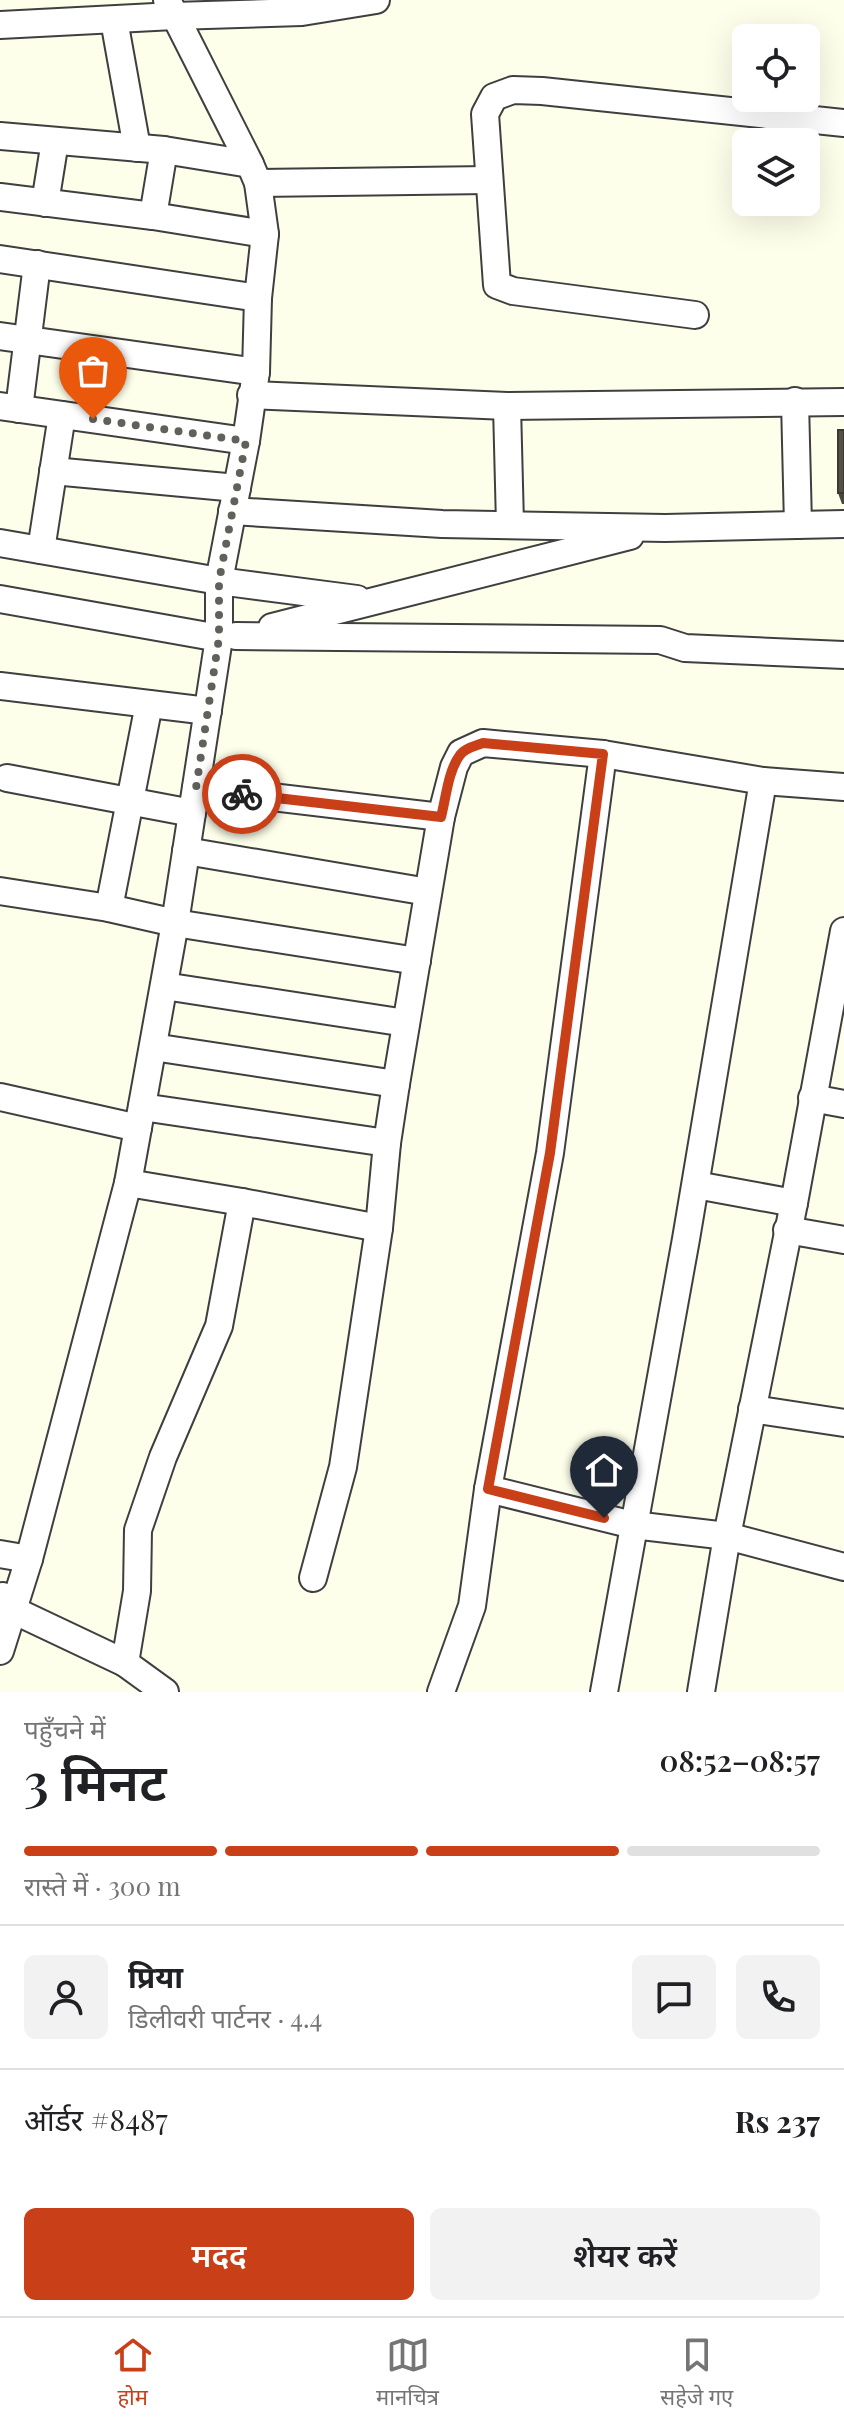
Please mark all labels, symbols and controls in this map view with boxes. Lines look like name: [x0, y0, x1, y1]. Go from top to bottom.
map controls: [732, 24, 820, 216]
button: locate: [732, 24, 820, 112]
button: layers: [732, 128, 820, 216]
pin: [59, 337, 127, 419]
icon: bag: [71, 349, 115, 393]
courier: [202, 754, 282, 834]
icon: bike: [220, 772, 264, 816]
pin: [570, 1436, 638, 1518]
icon: home: [582, 1448, 626, 1492]
text: पहुँचने में: [24, 1711, 106, 1746]
text: 08:52–08:57: [660, 1740, 820, 1780]
text: 3 मिनट: [24, 1745, 166, 1814]
text: रास्ते में · 300 m: [24, 1868, 181, 1903]
button: person: [24, 1955, 108, 2039]
button: chat: [632, 1955, 716, 2039]
button: phone: [736, 1955, 820, 2039]
text: प्रिया: [128, 1956, 183, 1996]
text: डिलीवरी पार्टनर · 4.4: [128, 2000, 322, 2035]
text: ऑर्डर #8487: [24, 2099, 168, 2139]
text: Rs 237: [735, 2101, 820, 2141]
button: मदद: [24, 2208, 414, 2300]
button: शेयर करें: [430, 2208, 820, 2300]
tab: होम: [111, 2333, 155, 2414]
tab: मानचित्र: [376, 2333, 439, 2414]
tab: सहेजे गए: [660, 2333, 733, 2414]

